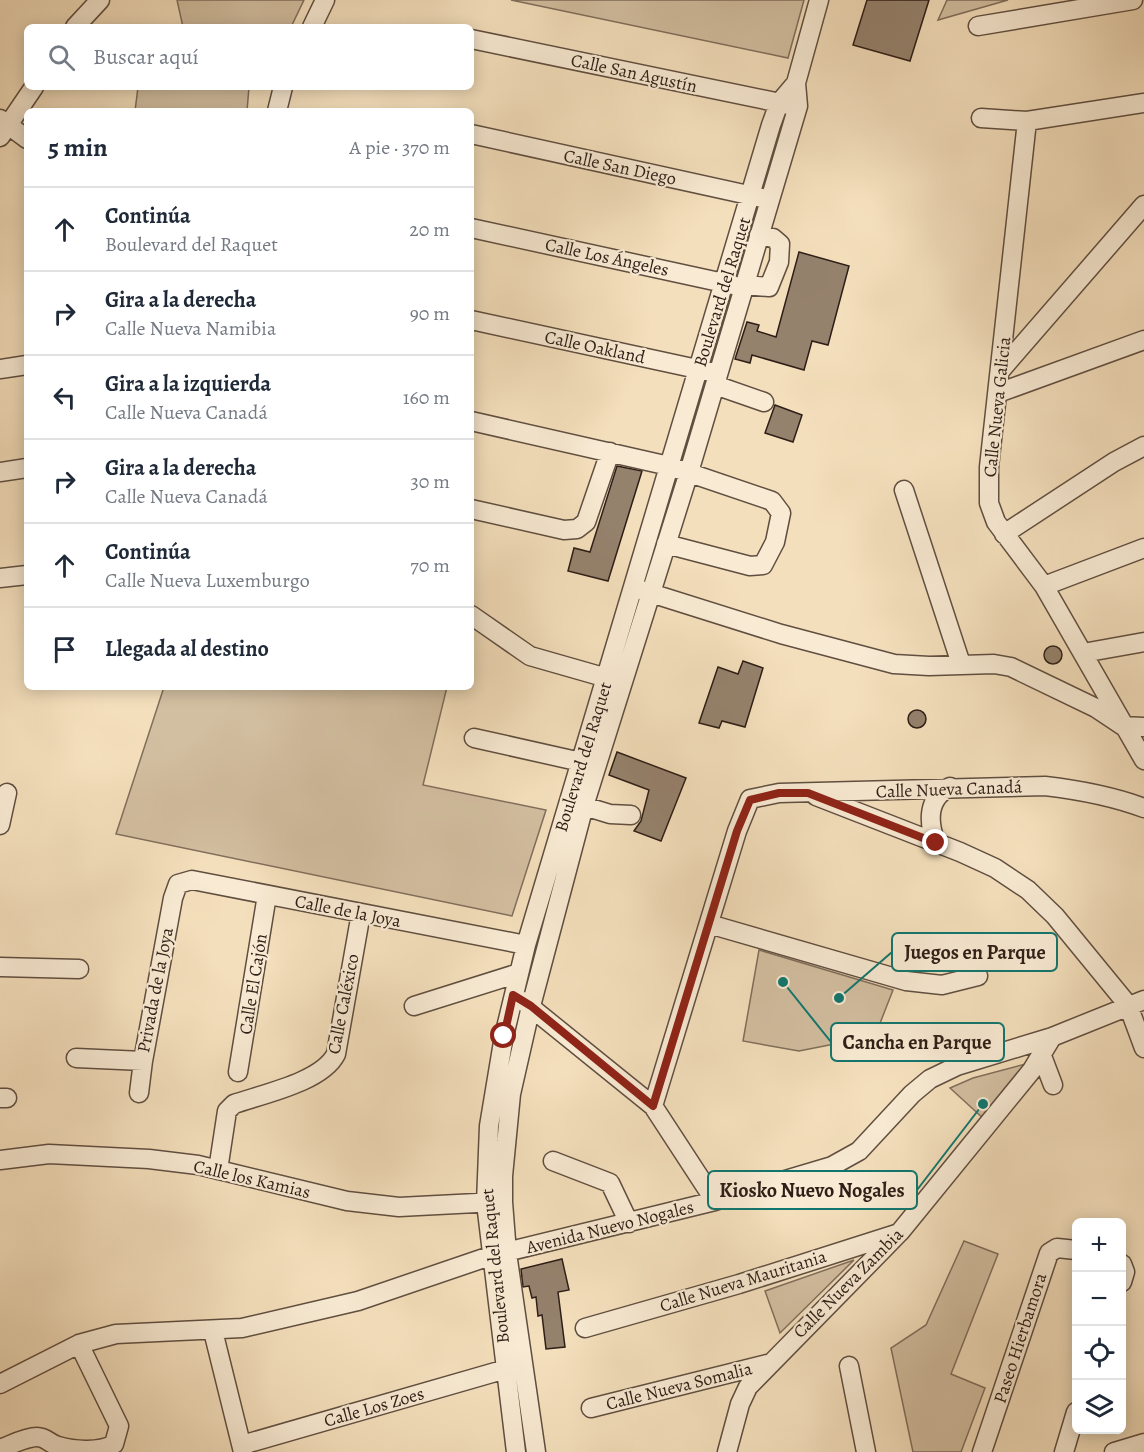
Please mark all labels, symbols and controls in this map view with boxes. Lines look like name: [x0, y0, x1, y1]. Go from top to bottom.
search box: [24, 24, 474, 90]
icon: search: [45, 41, 78, 74]
text: Buscar aquí: [93, 42, 199, 72]
street label: Calle San Agustín: [569, 48, 699, 98]
text: 5 min: [48, 130, 108, 165]
text: A pie · 370 m: [349, 134, 450, 161]
street label: Calle San Diego: [561, 143, 679, 191]
text: Continúa: [105, 201, 191, 231]
icon: ahead: [48, 213, 81, 246]
street label: Boulevard del Raquet: [688, 214, 756, 370]
text: 20 m: [409, 216, 450, 243]
text: Boulevard del Raquet: [105, 231, 278, 258]
street label: Calle Los Ángeles: [543, 232, 671, 282]
text: Gira a la derecha: [105, 285, 256, 315]
icon: right: [48, 297, 81, 330]
text: 90 m: [410, 300, 450, 327]
text: Calle Nueva Namibia: [105, 315, 276, 342]
street label: Calle Oakland: [543, 325, 648, 369]
street label: Calle Nueva Galicia: [978, 335, 1016, 479]
text: Gira a la izquierda: [105, 369, 271, 399]
icon: left: [48, 381, 81, 414]
text: 160 m: [403, 384, 450, 411]
text: Calle Nueva Canadá: [105, 399, 268, 426]
text: Gira a la derecha: [105, 453, 256, 483]
icon: right: [48, 465, 81, 498]
text: 30 m: [410, 468, 450, 495]
text: Calle Nueva Canadá: [105, 483, 268, 510]
text: Continúa: [105, 537, 191, 567]
icon: ahead: [48, 549, 81, 582]
text: 70 m: [410, 552, 450, 579]
text: Calle Nueva Luxemburgo: [105, 567, 310, 594]
icon: arrive: [48, 633, 81, 666]
text: Llegada al destino: [105, 634, 269, 664]
street label: Boulevard del Raquet: [549, 679, 617, 835]
street label: Calle Nueva Canadá: [875, 774, 1023, 804]
route end: [922, 829, 948, 855]
street label: Calle de la Joya: [293, 889, 404, 933]
street label: Privada de la Joya: [131, 925, 179, 1055]
street label: Calle El Cajón: [233, 932, 273, 1036]
callout: Juegos en Parque: [892, 933, 1057, 971]
text: Juegos en Parque: [904, 939, 1046, 966]
street label: Calle Caléxico: [322, 952, 364, 1056]
route start: [490, 1022, 516, 1048]
callout: Cancha en Parque: [831, 1023, 1004, 1061]
text: Cancha en Parque: [842, 1029, 992, 1056]
street label: Calle los Kamias: [191, 1154, 313, 1204]
callout: Kiosko Nuevo Nogales: [708, 1171, 917, 1209]
text: Kiosko Nuevo Nogales: [719, 1177, 905, 1204]
street label: Boulevard del Raquet: [475, 1187, 515, 1345]
street label: Avenida Nuevo Nogales: [523, 1195, 696, 1260]
map controls: [1072, 1218, 1126, 1434]
button: +: [1072, 1218, 1126, 1272]
street label: Calle Nueva Zambia: [788, 1222, 909, 1343]
street label: Calle Nueva Mauritania: [657, 1244, 830, 1318]
street label: Paseo Hierbamora: [988, 1269, 1053, 1406]
button: −: [1072, 1272, 1126, 1326]
button: locate: [1072, 1326, 1126, 1380]
street label: Calle Nueva Somalia: [603, 1356, 755, 1416]
button: layers: [1072, 1380, 1126, 1434]
street label: Calle Los Zoes: [321, 1381, 427, 1433]

